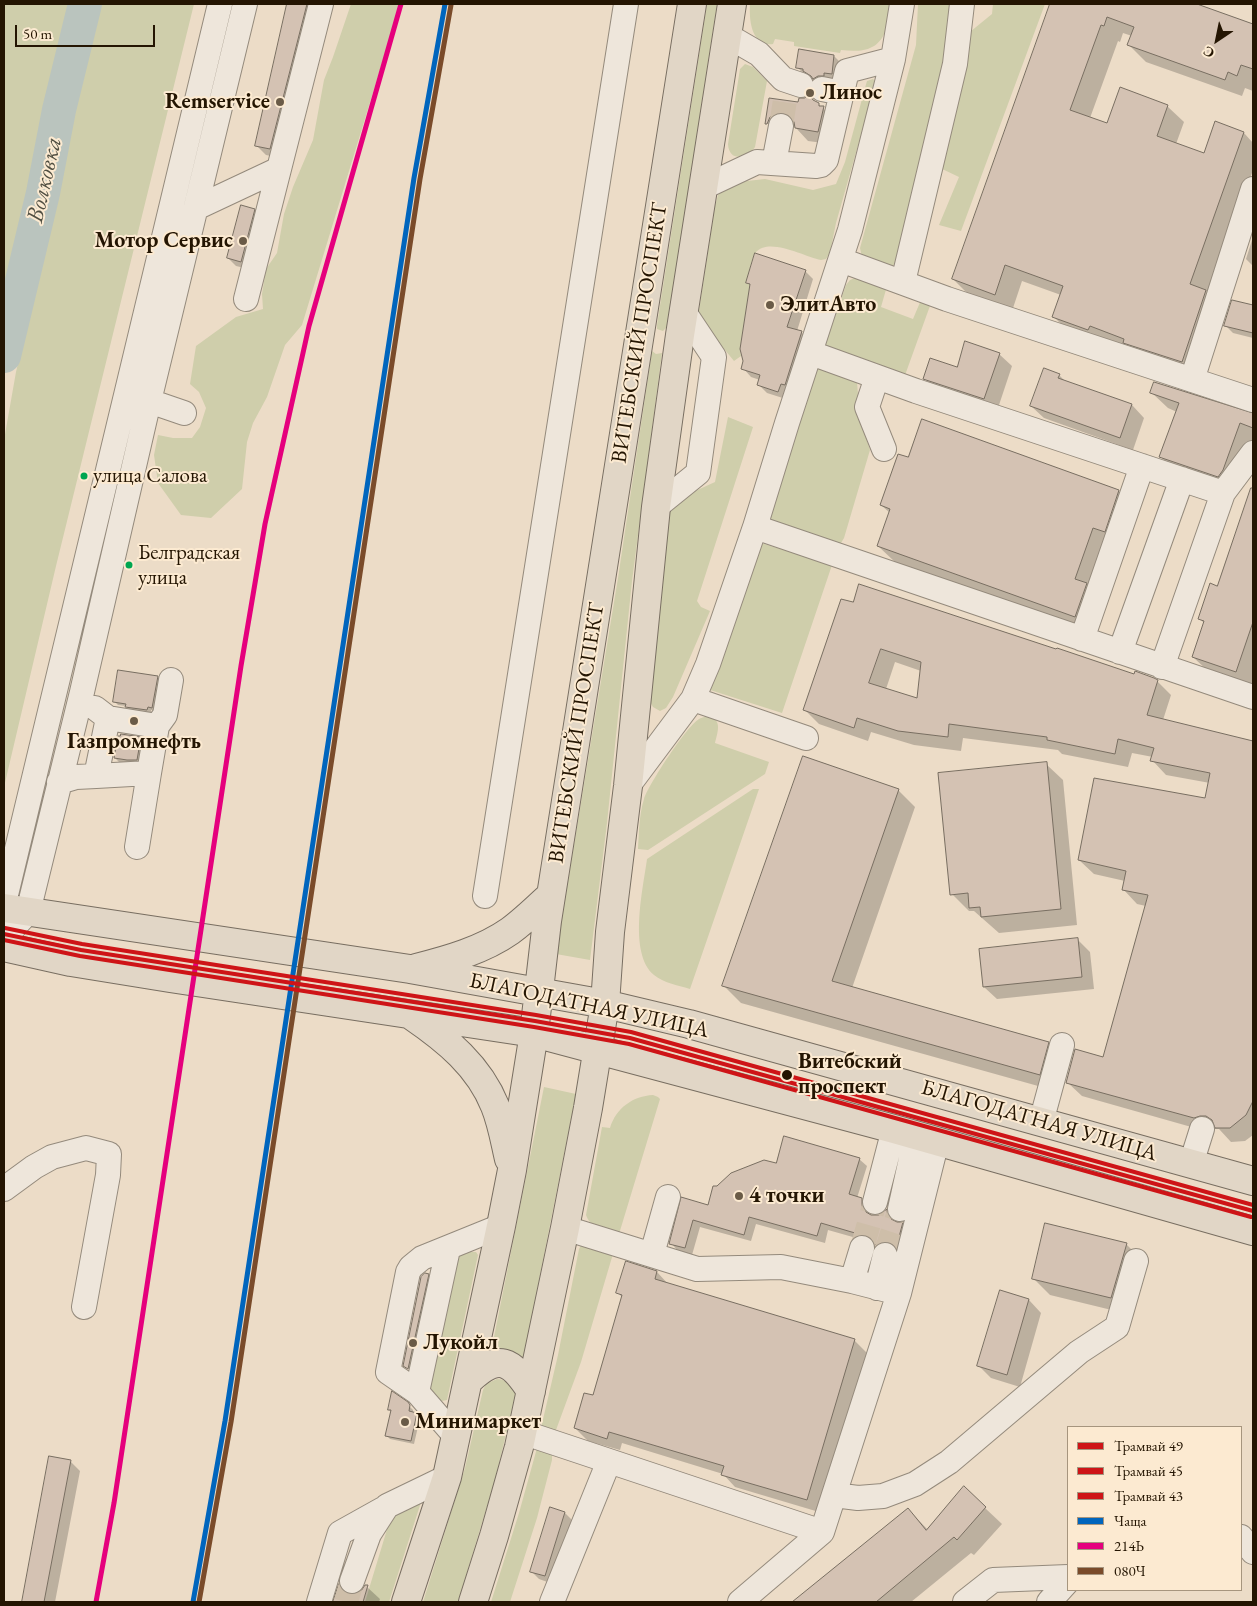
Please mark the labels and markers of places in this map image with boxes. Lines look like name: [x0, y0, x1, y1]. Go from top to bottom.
place label: Линос: [820, 80, 882, 106]
marker: Линос: [804, 87, 816, 99]
place label: Remservice: [165, 89, 270, 115]
marker: Remservice: [274, 96, 286, 108]
place label: Мотор Сервис: [94, 228, 233, 254]
marker: Мотор Сервис: [237, 235, 249, 247]
place label: ЭлитАвто: [780, 292, 876, 318]
marker: ЭлитАвто: [764, 299, 776, 311]
place label: улица Салова: [93, 463, 207, 489]
marker: улица Салова: [79, 471, 89, 481]
place label: Белградская улица: [138, 540, 240, 590]
marker: Белградская улица: [124, 560, 134, 570]
marker: Газпромнефть: [128, 715, 140, 727]
place label: Газпромнефть: [67, 729, 201, 755]
place label: Витебский проспект: [798, 1049, 902, 1100]
marker: Витебский проспект: [780, 1068, 794, 1082]
place label: 4 точки: [749, 1183, 824, 1209]
marker: 4 точки: [733, 1190, 745, 1202]
place label: Лукойл: [423, 1330, 498, 1356]
marker: Лукойл: [407, 1337, 419, 1349]
place label: Минимаркет: [415, 1409, 541, 1435]
marker: Минимаркет: [399, 1416, 411, 1428]

